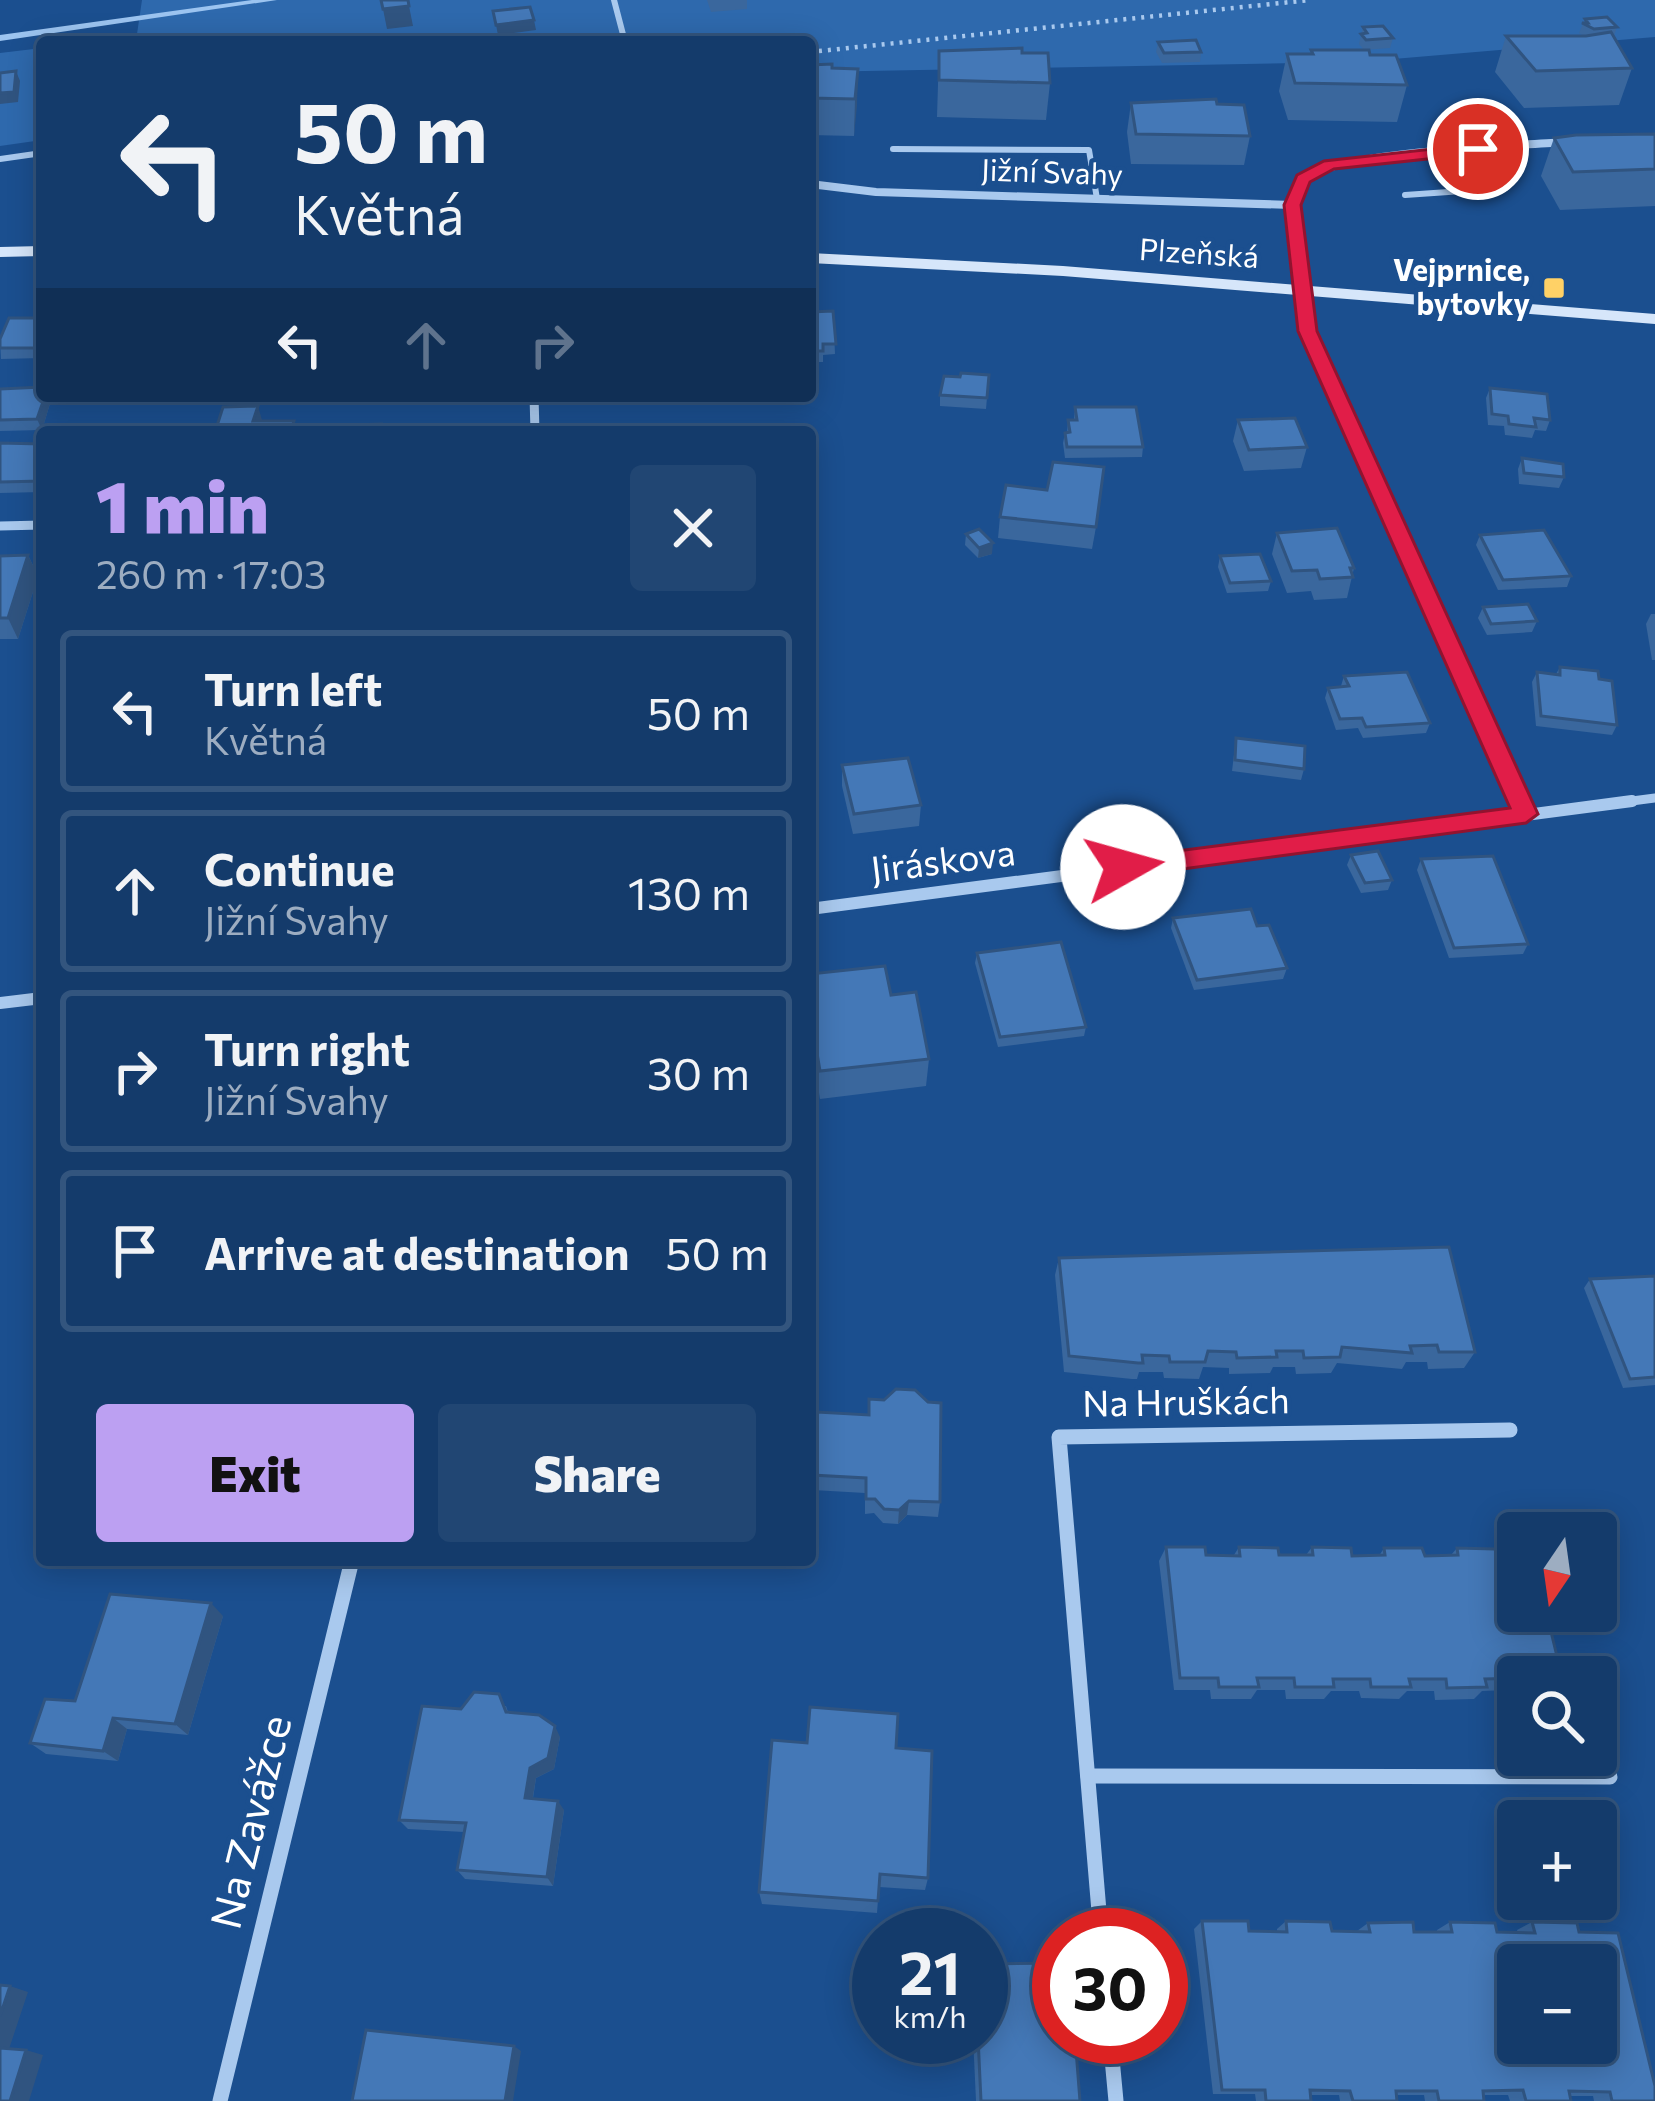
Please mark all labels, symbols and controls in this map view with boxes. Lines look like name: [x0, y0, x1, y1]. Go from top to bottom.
text: 50 m: [294, 78, 488, 180]
icon: left: [96, 84, 252, 240]
pin: [1427, 98, 1529, 200]
icon: arrive: [1445, 116, 1511, 182]
street label: Jižní Svahy: [980, 150, 1124, 191]
text: Květná: [294, 180, 464, 246]
street label: Plzeňská: [1138, 229, 1260, 274]
place label: Vejprnice, bytovky: [1393, 250, 1531, 321]
marker: Vejprnice, bytovky: [1541, 275, 1567, 301]
icon: left: [267, 312, 333, 378]
icon: ahead: [393, 312, 459, 378]
icon: right: [519, 312, 585, 378]
text: 1 min: [96, 460, 269, 548]
button: close: [630, 465, 756, 591]
text: 260 m · 17:03: [96, 549, 326, 597]
text: Turn left: [204, 660, 382, 715]
icon: left: [102, 678, 168, 744]
text: 50 m: [647, 684, 750, 739]
text: Květná: [204, 715, 327, 763]
position arrow: [1060, 804, 1186, 930]
street label: Jiráskova: [868, 828, 1018, 890]
text: Continue: [204, 840, 395, 895]
icon: ahead: [102, 858, 168, 924]
text: 130 m: [628, 864, 750, 919]
text: Jižní Svahy: [204, 895, 389, 943]
text: Turn right: [204, 1020, 410, 1075]
icon: right: [102, 1038, 168, 1104]
text: 30 m: [647, 1044, 750, 1099]
text: Jižní Svahy: [204, 1075, 389, 1123]
icon: arrive: [102, 1218, 168, 1284]
text: Arrive at destination: [204, 1224, 630, 1279]
text: 50 m: [666, 1224, 769, 1279]
street label: Na Hruškách: [1082, 1376, 1290, 1424]
button: Exit: [96, 1404, 414, 1542]
button: Share: [438, 1404, 756, 1542]
north arrow: [1497, 1512, 1617, 1632]
map controls: [1497, 1512, 1617, 2064]
button: search: [1497, 1656, 1617, 1776]
street label: Na Zavážce: [197, 1709, 301, 1934]
button: +: [1497, 1800, 1617, 1920]
speed limit sign: 30: [1032, 1908, 1188, 2064]
text: 21: [899, 1934, 961, 2007]
button: −: [1497, 1944, 1617, 2064]
text: km/h: [894, 1997, 966, 2034]

